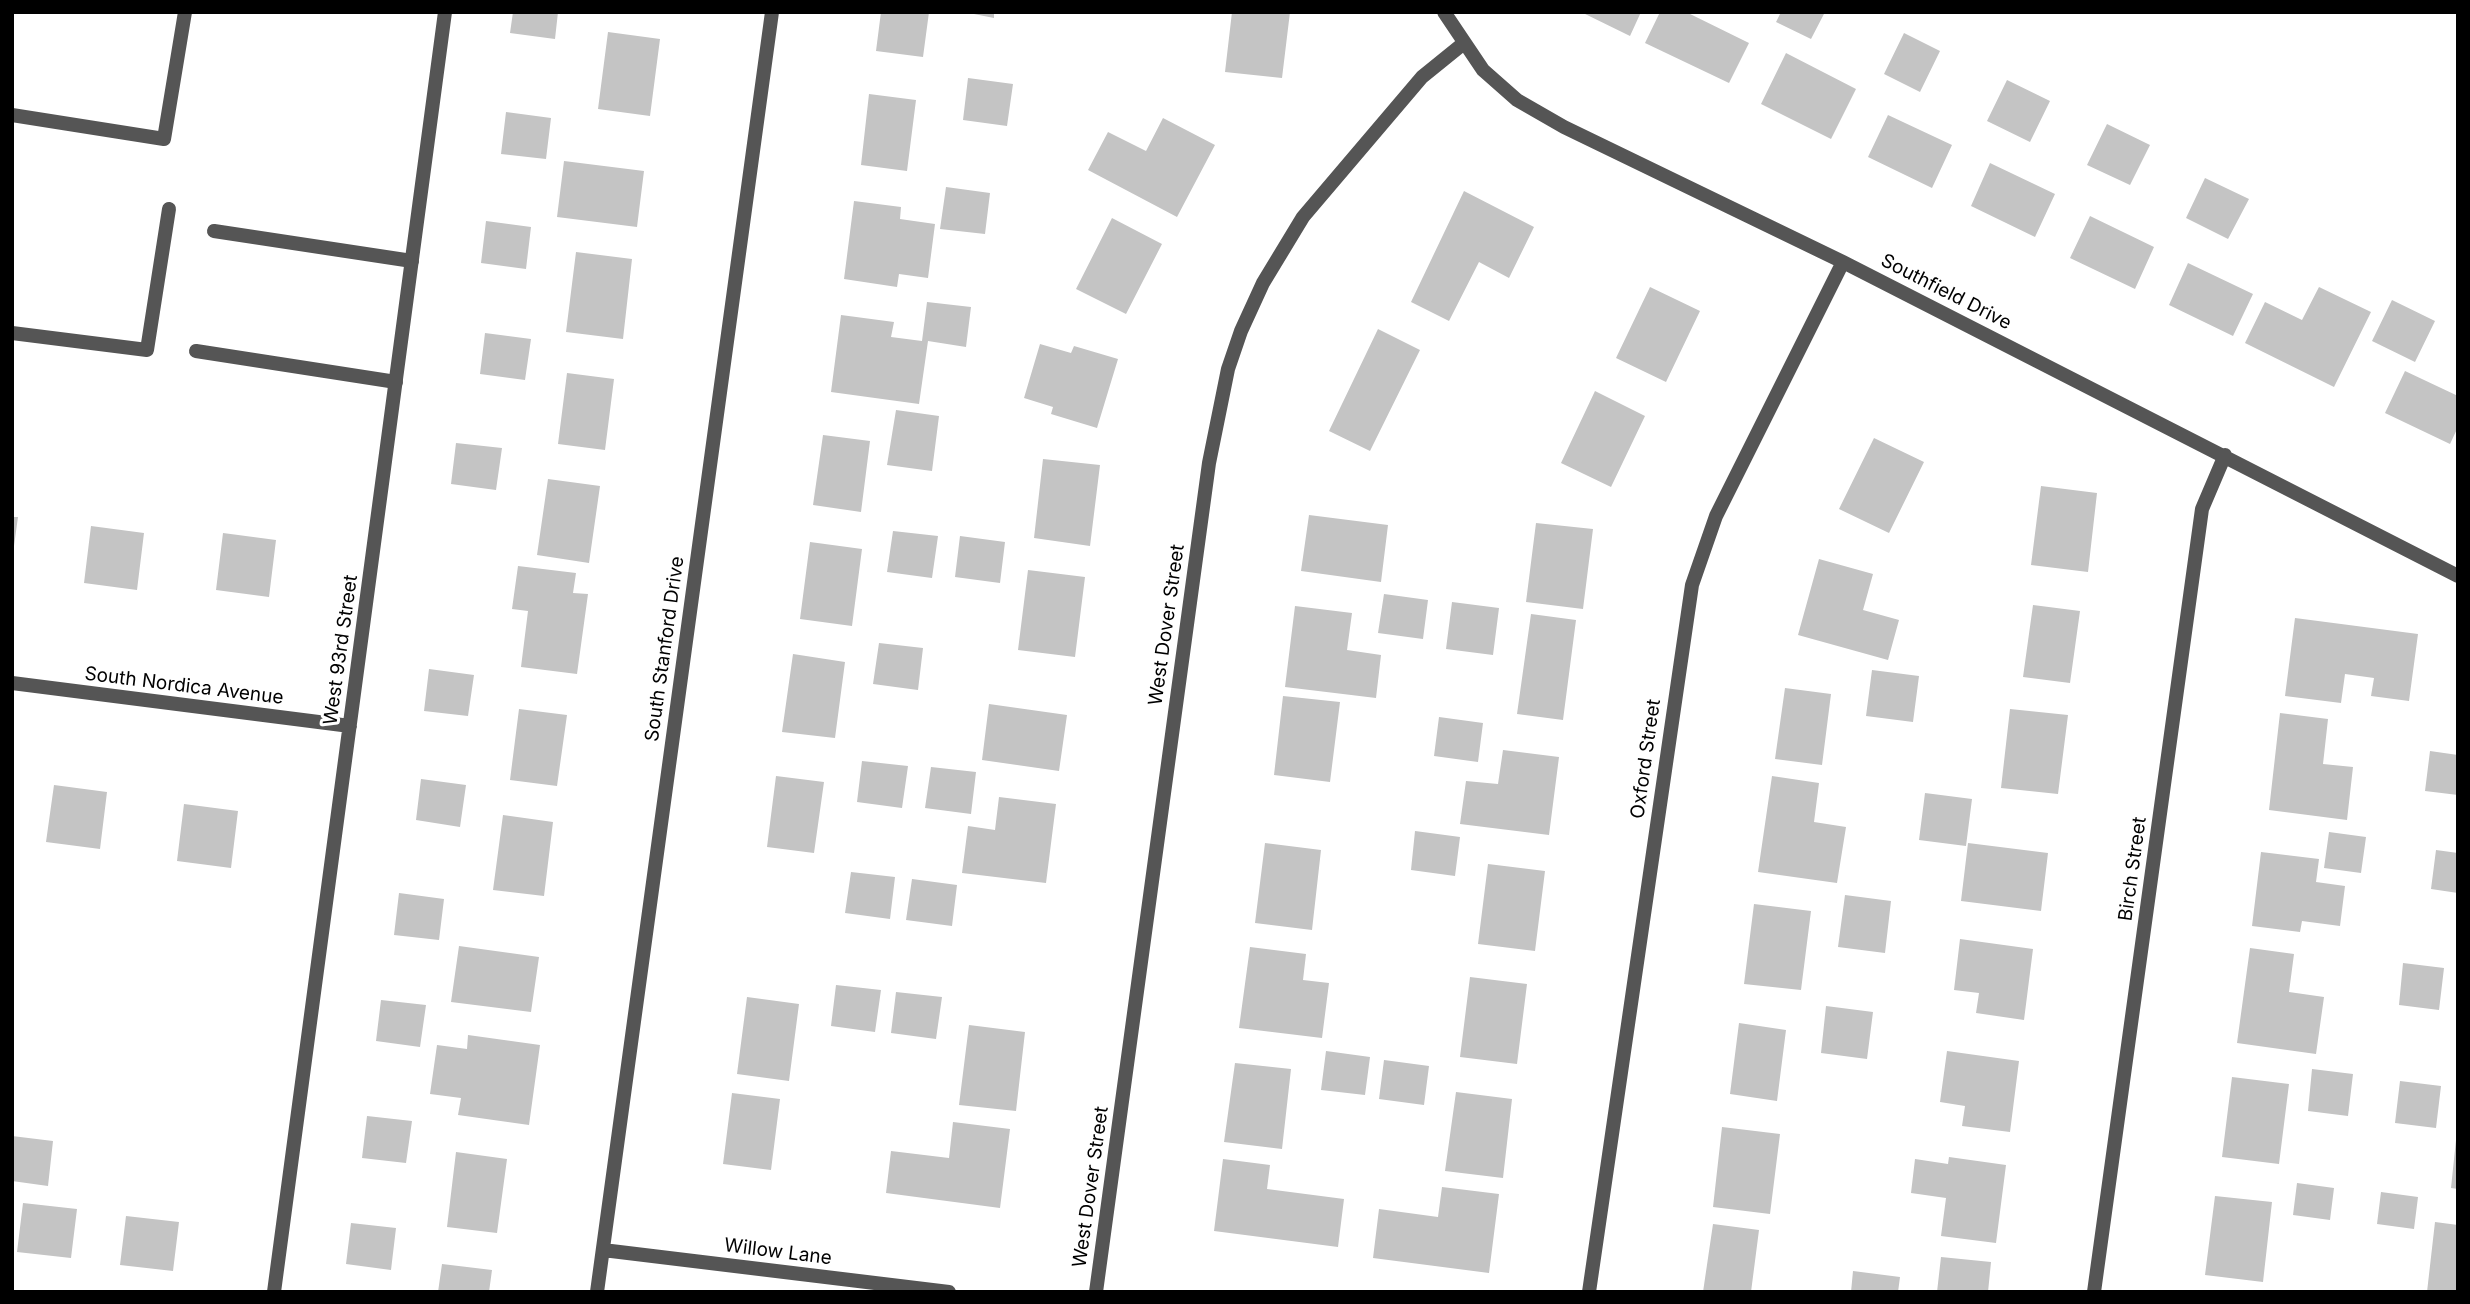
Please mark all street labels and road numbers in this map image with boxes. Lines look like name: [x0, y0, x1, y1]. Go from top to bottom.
street label: Southfield Drive: [1877, 249, 2015, 335]
street label: West Dover Street: [1144, 543, 1190, 707]
street label: South Stanford Drive: [641, 555, 689, 743]
street label: West 93rd Street: [319, 573, 363, 727]
street label: South Nordica Avenue: [83, 662, 285, 710]
street label: Oxford Street: [1626, 698, 1666, 820]
street label: Birch Street: [2114, 815, 2152, 923]
street label: West Dover Street: [1068, 1105, 1114, 1269]
street label: Willow Lane: [723, 1234, 833, 1270]

